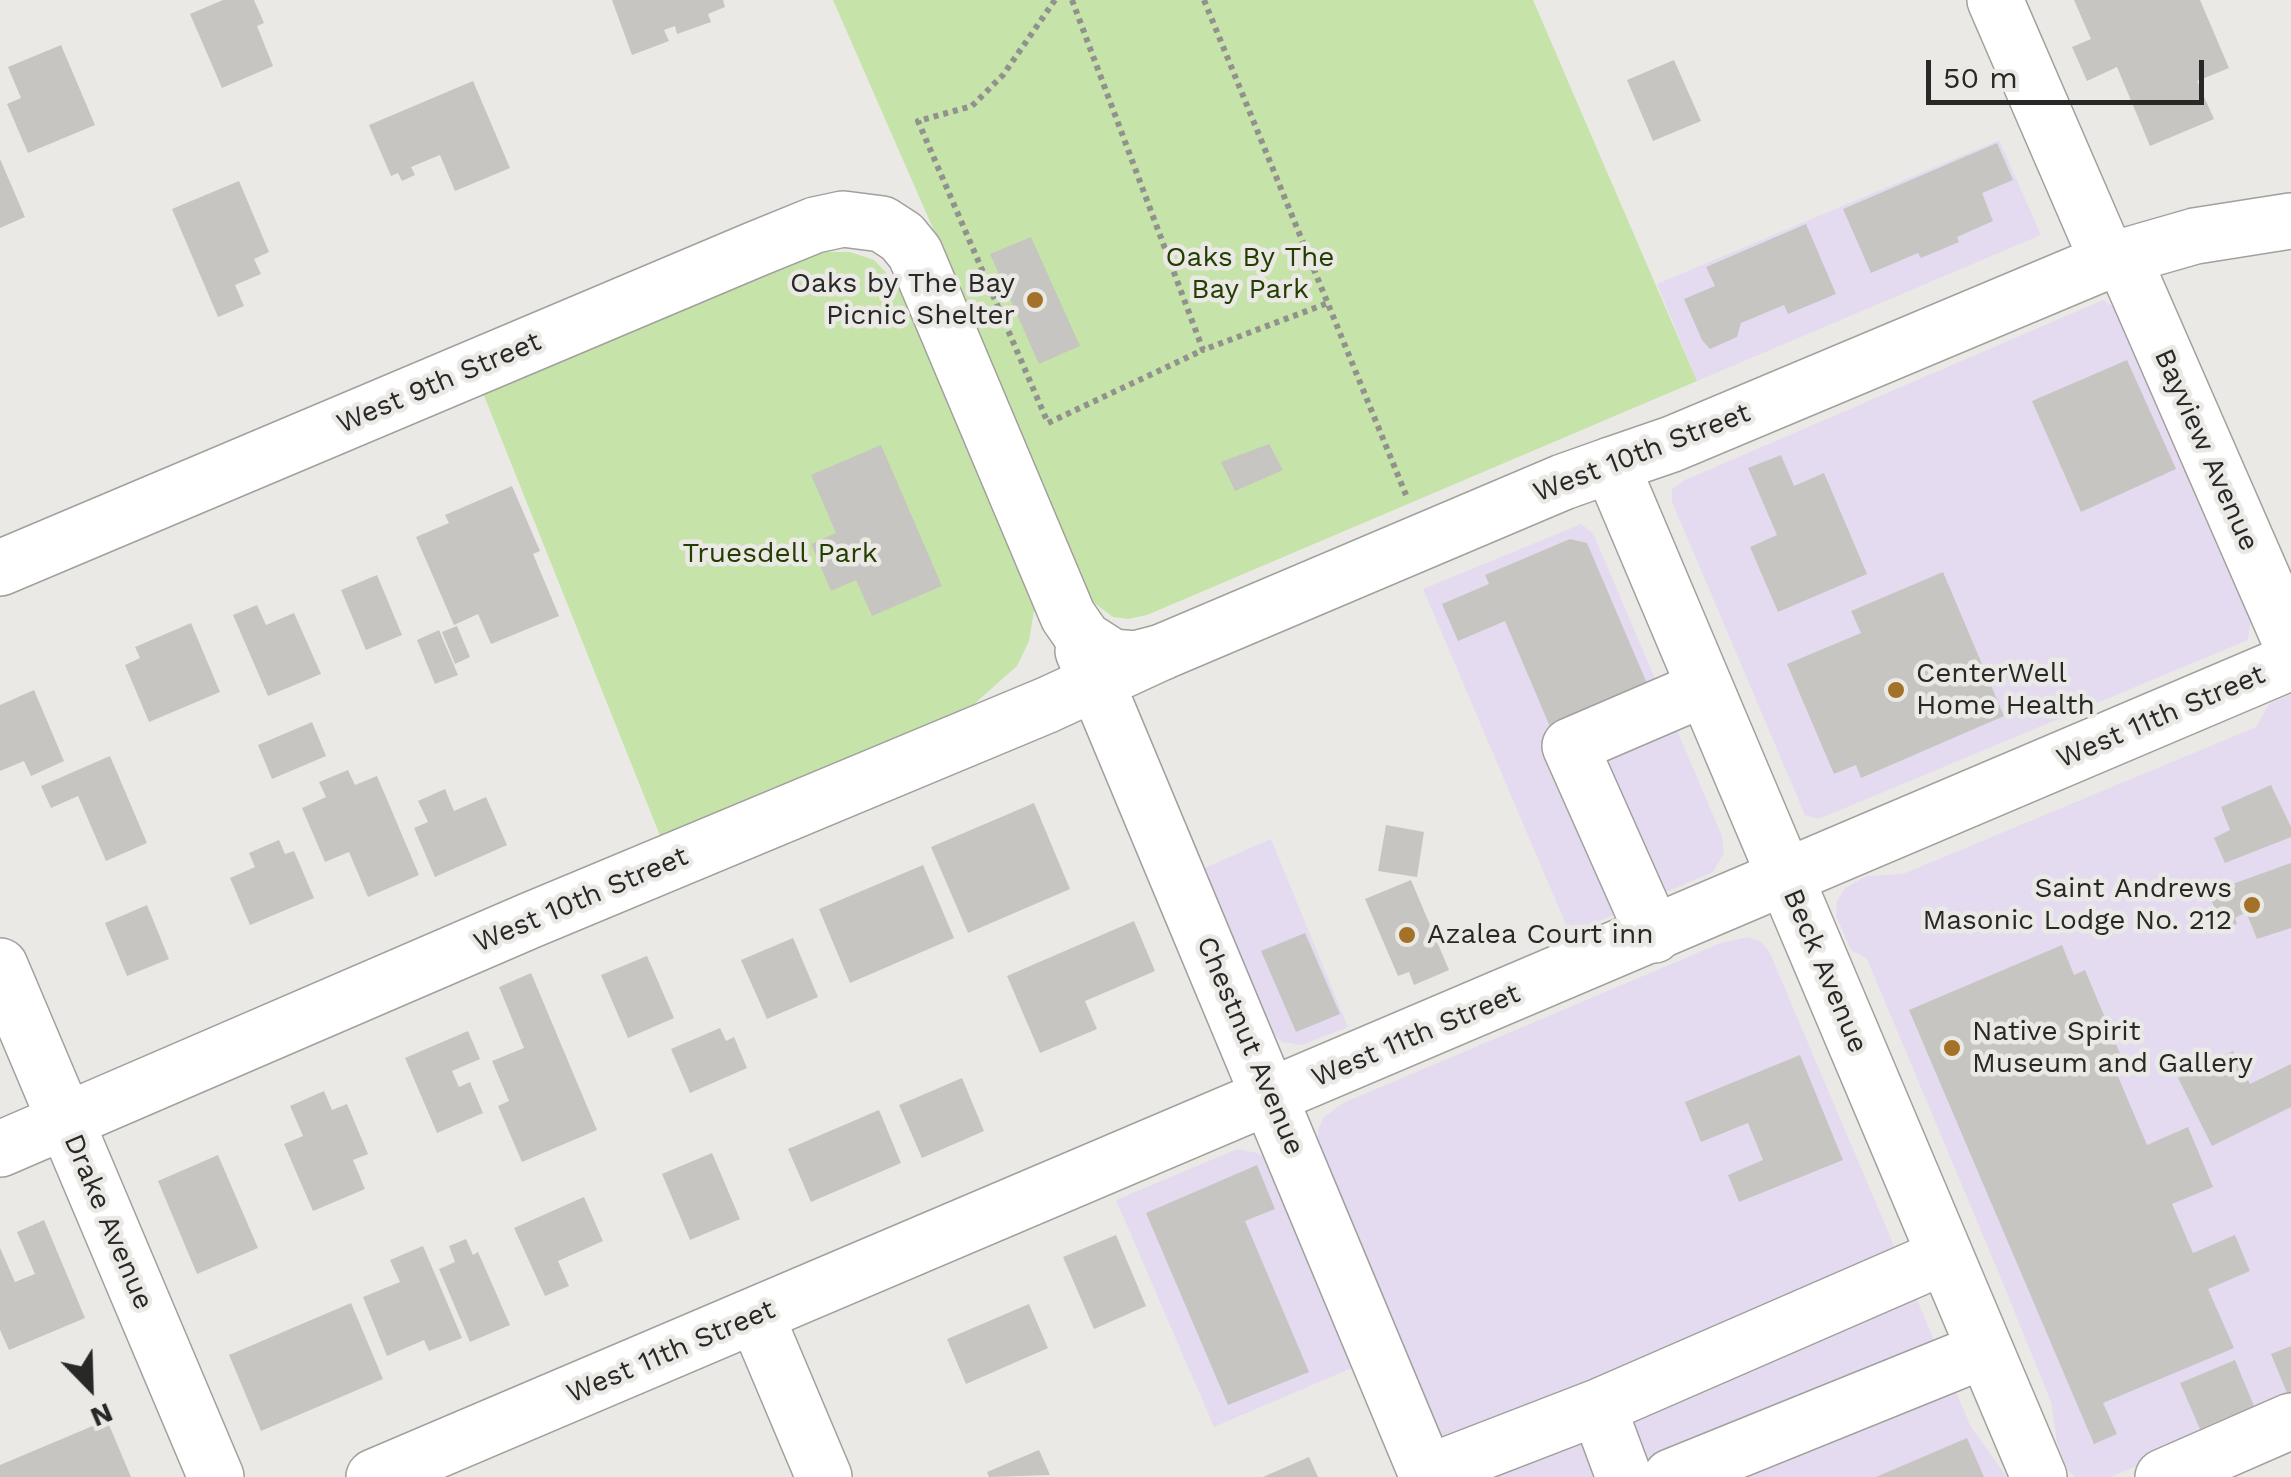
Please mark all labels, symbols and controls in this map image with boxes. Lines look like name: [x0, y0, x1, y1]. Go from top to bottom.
scale bar: [1931, 40, 2208, 102]
text: 50 m: [1943, 60, 2018, 95]
park label: Oaks By The Bay Park: [1166, 241, 1334, 307]
place label: Oaks by The Bay Picnic Shelter: [790, 267, 1015, 333]
marker: Oaks by The Bay Picnic Shelter: [1024, 289, 1046, 311]
street label: West 9th Street: [332, 325, 546, 441]
street label: Bayview Avenue: [2146, 344, 2266, 556]
street label: West 10th Street: [1529, 396, 1755, 510]
park label: Truesdell Park: [682, 537, 878, 571]
place label: CenterWell Home Health: [1916, 657, 2095, 723]
street label: West 11th Street: [2052, 658, 2270, 776]
marker: CenterWell Home Health: [1885, 679, 1907, 701]
street label: West 10th Street: [469, 840, 693, 960]
place label: Saint Andrews Masonic Lodge No. 212: [1922, 872, 2232, 938]
street label: Beck Avenue: [1775, 884, 1875, 1058]
marker: Saint Andrews Masonic Lodge No. 212: [2241, 894, 2263, 916]
place label: Azalea Court inn: [1427, 918, 1654, 952]
marker: Azalea Court inn: [1396, 924, 1418, 946]
street label: Chestnut Avenue: [1189, 932, 1311, 1160]
street label: West 11th Street: [1307, 977, 1525, 1095]
place label: Native Spirit Museum and Gallery: [1972, 1015, 2253, 1081]
marker: Native Spirit Museum and Gallery: [1941, 1037, 1963, 1059]
street label: Drake Avenue: [56, 1129, 160, 1315]
street label: West 11th Street: [562, 1293, 780, 1411]
north arrow: [40, 1337, 140, 1437]
text: N: [86, 1396, 118, 1434]

